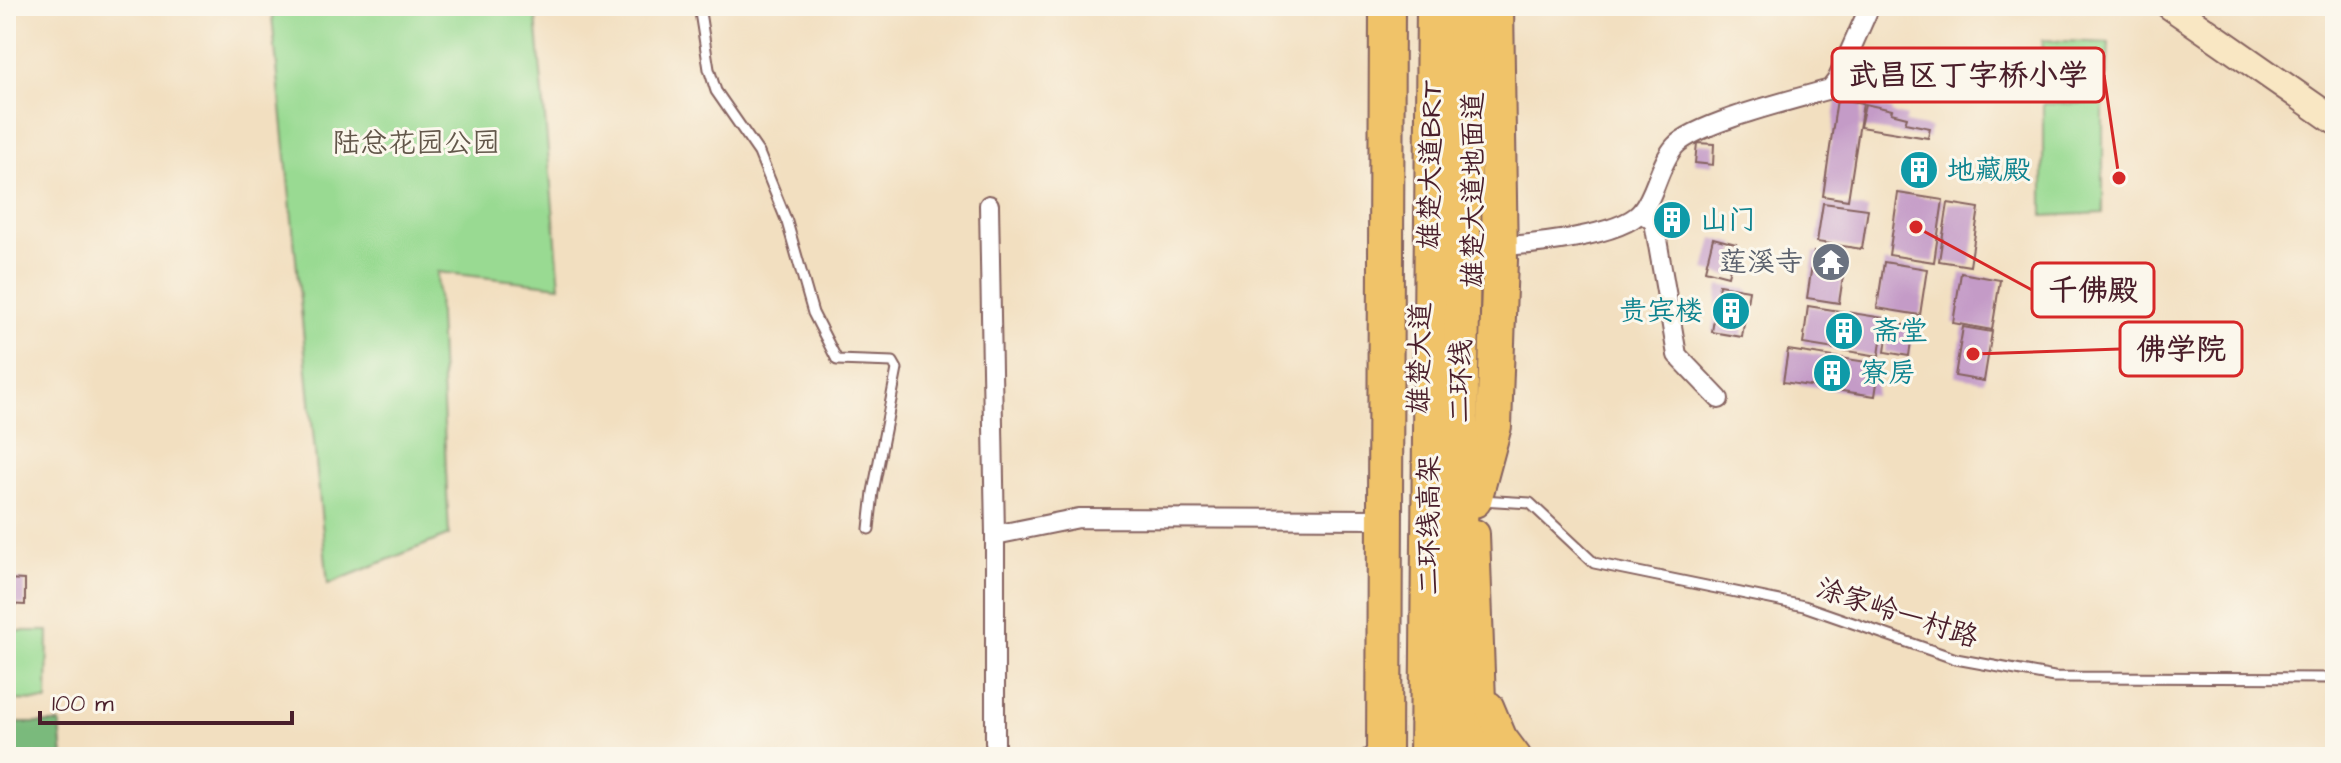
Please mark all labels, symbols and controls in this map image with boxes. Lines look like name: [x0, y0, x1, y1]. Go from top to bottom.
callout: 武昌区丁字桥小学: [1832, 48, 2104, 102]
text: 武昌区丁字桥小学: [1848, 55, 2088, 97]
street label: 雄楚大道BRT: [1410, 79, 1452, 250]
street label: 雄楚大道地面道: [1454, 92, 1493, 288]
park label: 陆总花园公园: [332, 124, 500, 163]
building icon: 地藏殿: [1898, 149, 1940, 191]
place label: 地藏殿: [1947, 151, 2031, 190]
building icon: 山门: [1651, 199, 1693, 241]
place label: 山门: [1700, 201, 1756, 240]
temple icon: 莲溪寺: [1810, 241, 1852, 283]
place label: 莲溪寺: [1719, 243, 1803, 282]
callout: 千佛殿: [2032, 263, 2154, 317]
text: 千佛殿: [2048, 270, 2138, 312]
building icon: 贵宾楼: [1710, 290, 1752, 332]
place label: 贵宾楼: [1619, 292, 1703, 331]
street label: 雄楚大道: [1400, 302, 1440, 414]
building icon: 斋堂: [1823, 310, 1865, 352]
place label: 斋堂: [1872, 312, 1928, 351]
callout: 佛学院: [2120, 322, 2242, 376]
text: 佛学院: [2136, 329, 2226, 371]
street label: 二环线: [1441, 339, 1481, 423]
building icon: 寮房: [1811, 352, 1853, 394]
place label: 寮房: [1860, 354, 1916, 393]
street label: 二环线高架: [1410, 455, 1449, 595]
street label: 涂家岭一村路: [1811, 568, 1983, 658]
scale bar: [40, 675, 292, 725]
text: 100 m: [52, 687, 114, 721]

